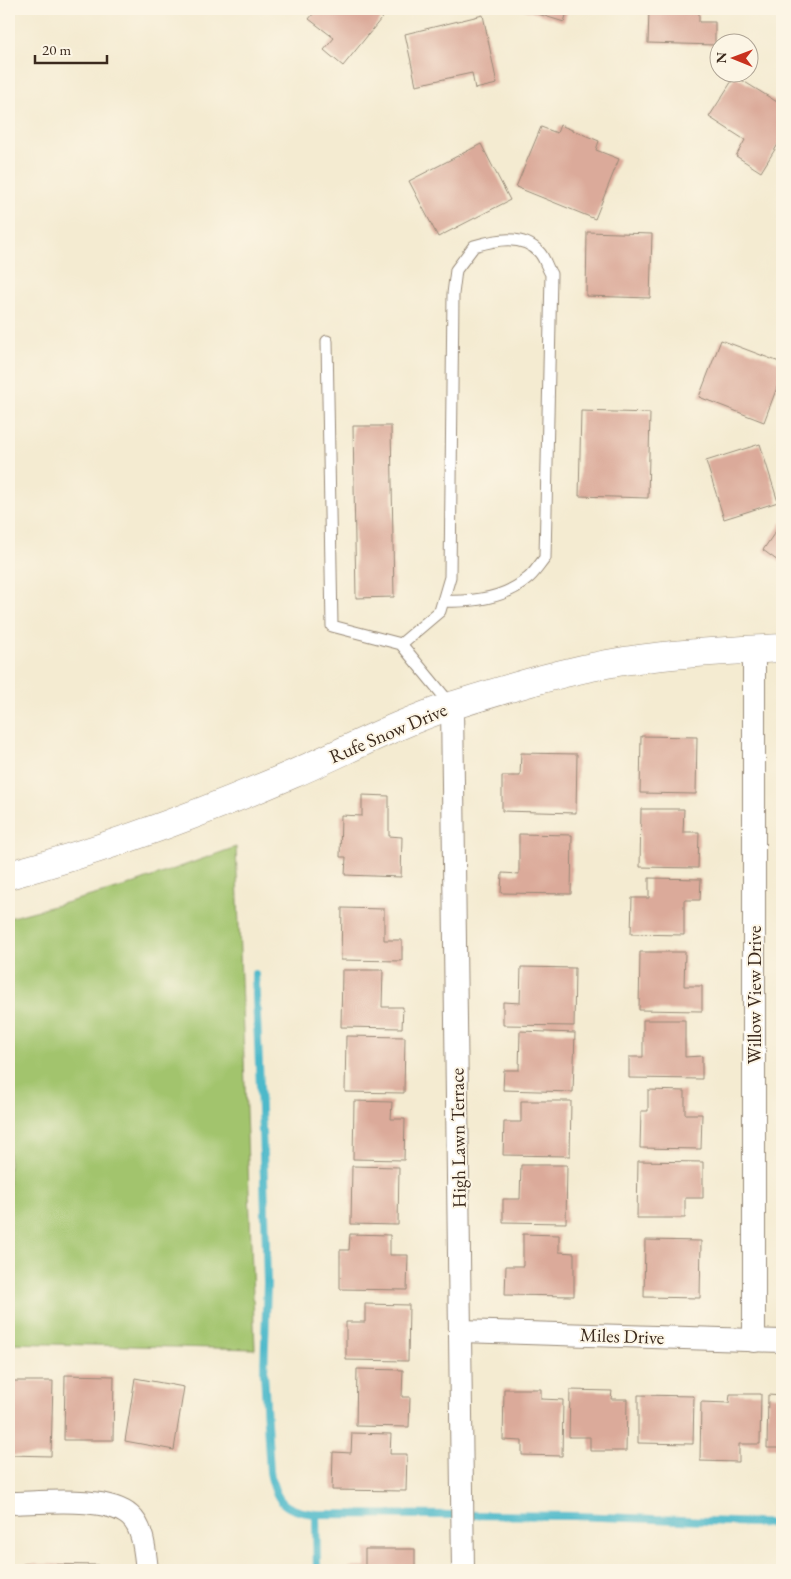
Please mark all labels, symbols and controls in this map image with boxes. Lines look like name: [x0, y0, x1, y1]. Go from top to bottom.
scale bar: [35, 32, 108, 64]
north arrow: [708, 32, 758, 82]
text: 20 m: [42, 40, 71, 59]
text: N: [712, 51, 730, 64]
street label: Rufe Snow Drive: [325, 697, 451, 769]
street label: Willow View Drive: [742, 926, 767, 1064]
street label: High Lawn Terrace: [444, 1068, 472, 1208]
street label: Miles Drive: [579, 1322, 665, 1350]

